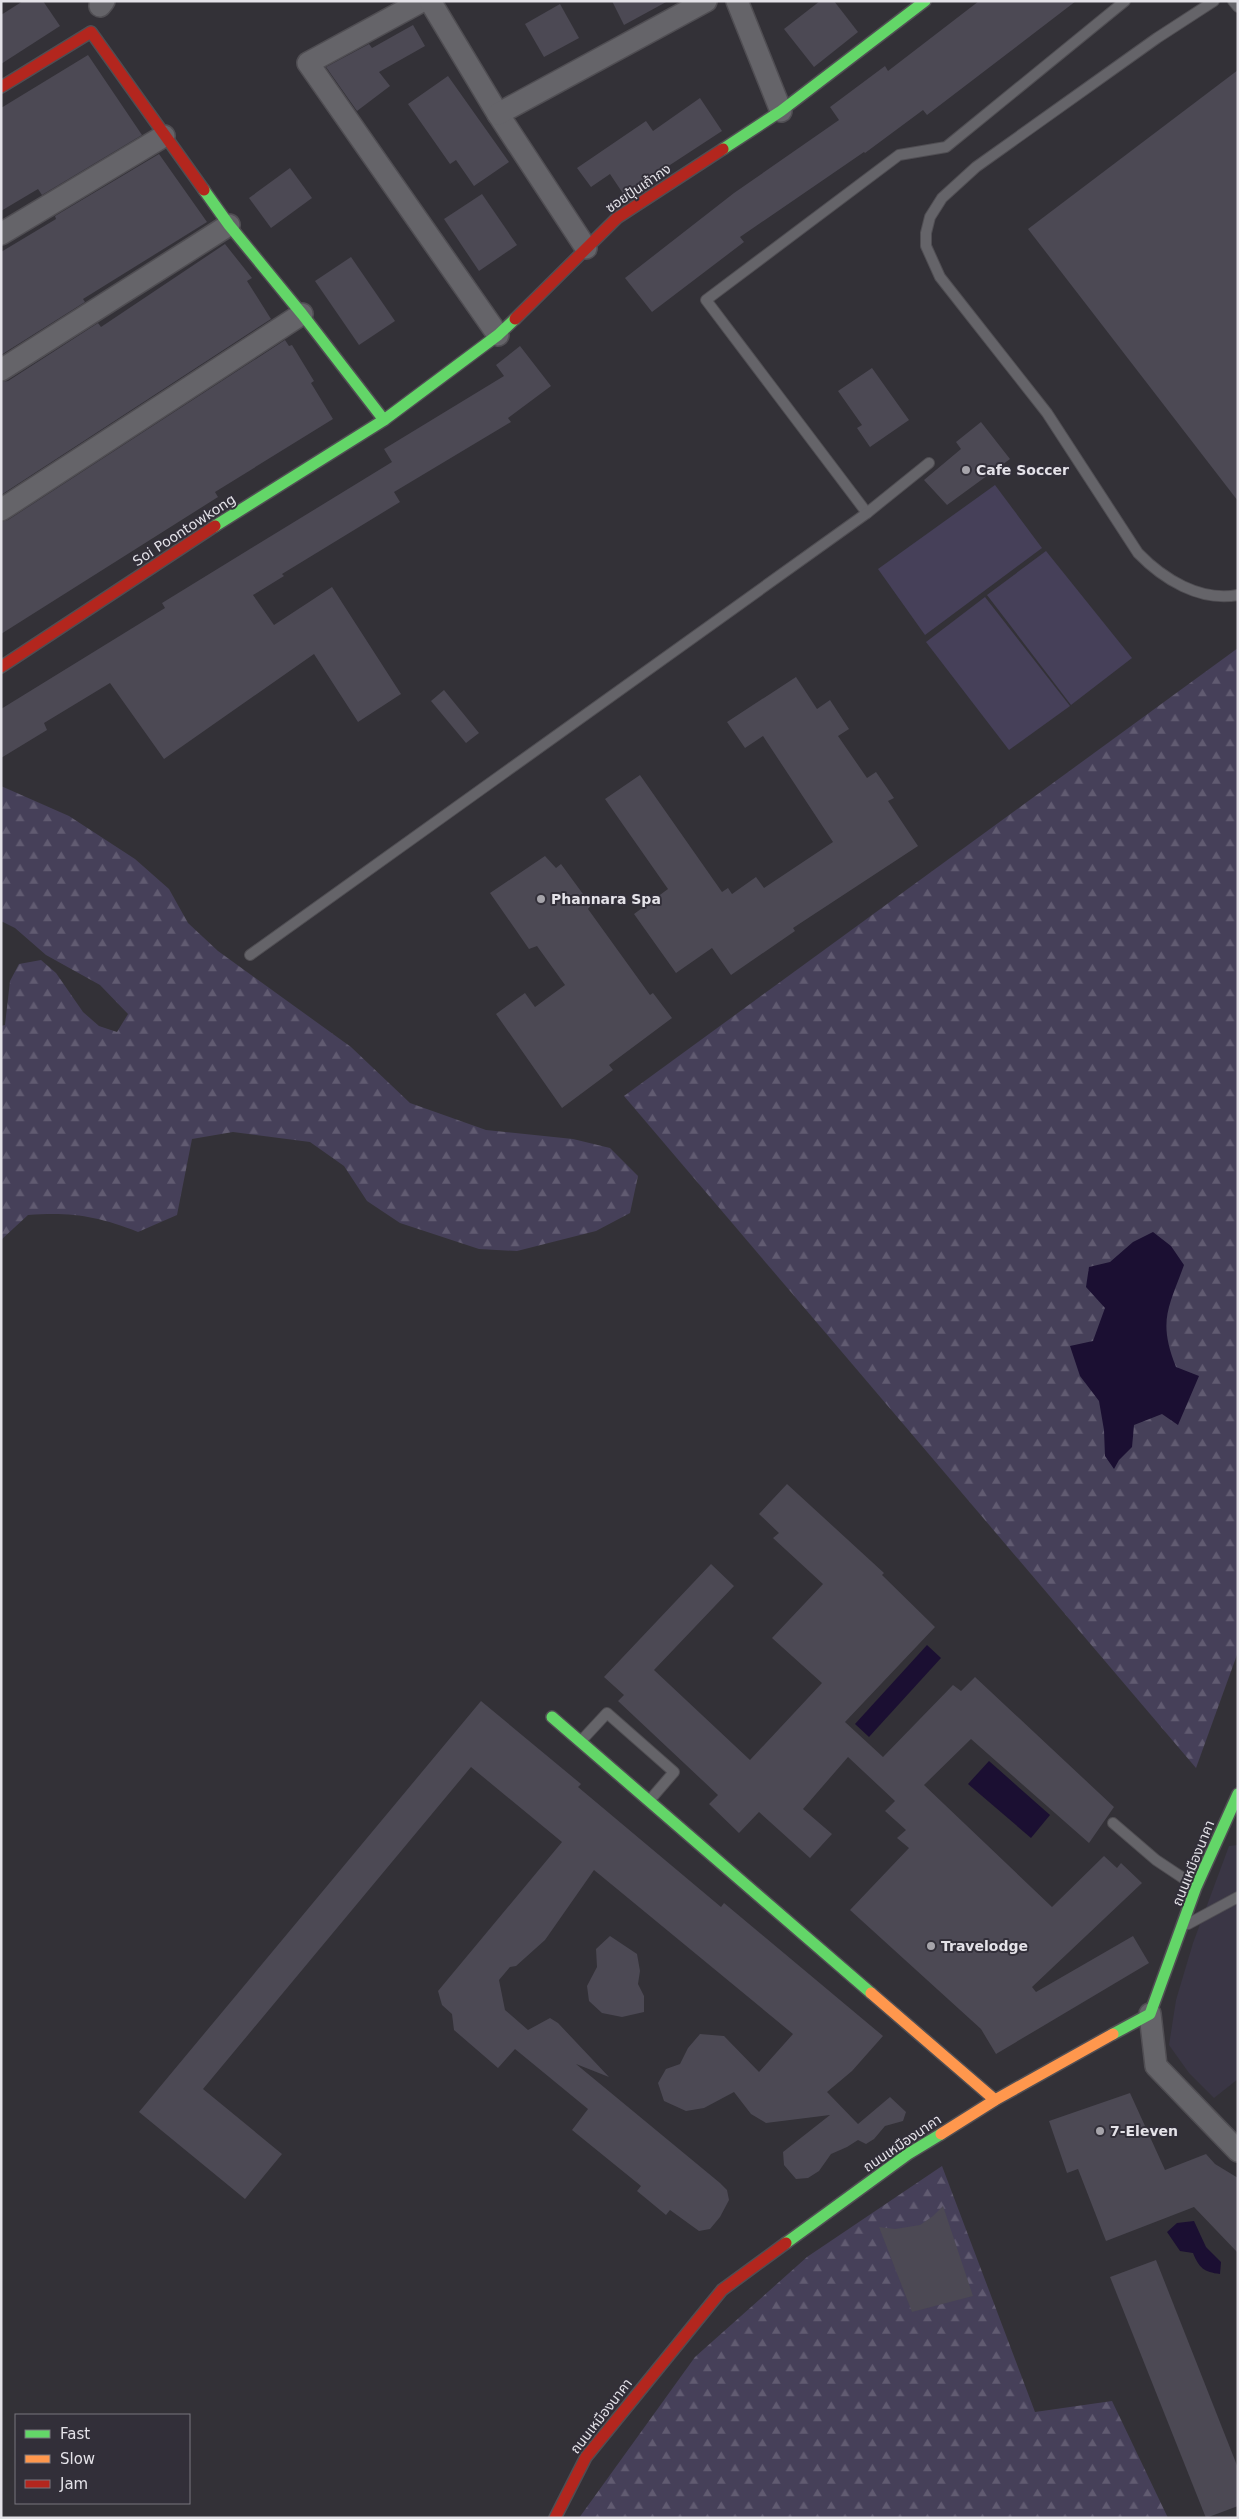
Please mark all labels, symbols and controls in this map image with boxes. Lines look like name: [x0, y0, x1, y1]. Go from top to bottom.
street label: ซอยปุ้นเถ้ากง: [602, 160, 674, 216]
place label: Cafe Soccer: [976, 462, 1069, 478]
marker: Cafe Soccer: [960, 464, 972, 476]
street label: Soi Poontowkong: [130, 491, 238, 569]
place label: Phannara Spa: [551, 891, 661, 907]
marker: Phannara Spa: [535, 893, 547, 905]
street label: ถนนเหมืองนาคา: [1169, 1818, 1217, 1908]
place label: Travelodge: [941, 1938, 1028, 1954]
marker: Travelodge: [925, 1940, 937, 1952]
street label: ถนนเหมืองนาคา: [860, 2111, 944, 2175]
place label: 7-Eleven: [1110, 2123, 1178, 2139]
marker: 7-Eleven: [1094, 2125, 1106, 2137]
street label: ถนนเหมืองนาคา: [567, 2375, 635, 2457]
legend: [15, 2414, 190, 2504]
text: Fast: [60, 2425, 90, 2443]
text: Slow: [60, 2450, 95, 2468]
text: Jam: [59, 2475, 88, 2493]

